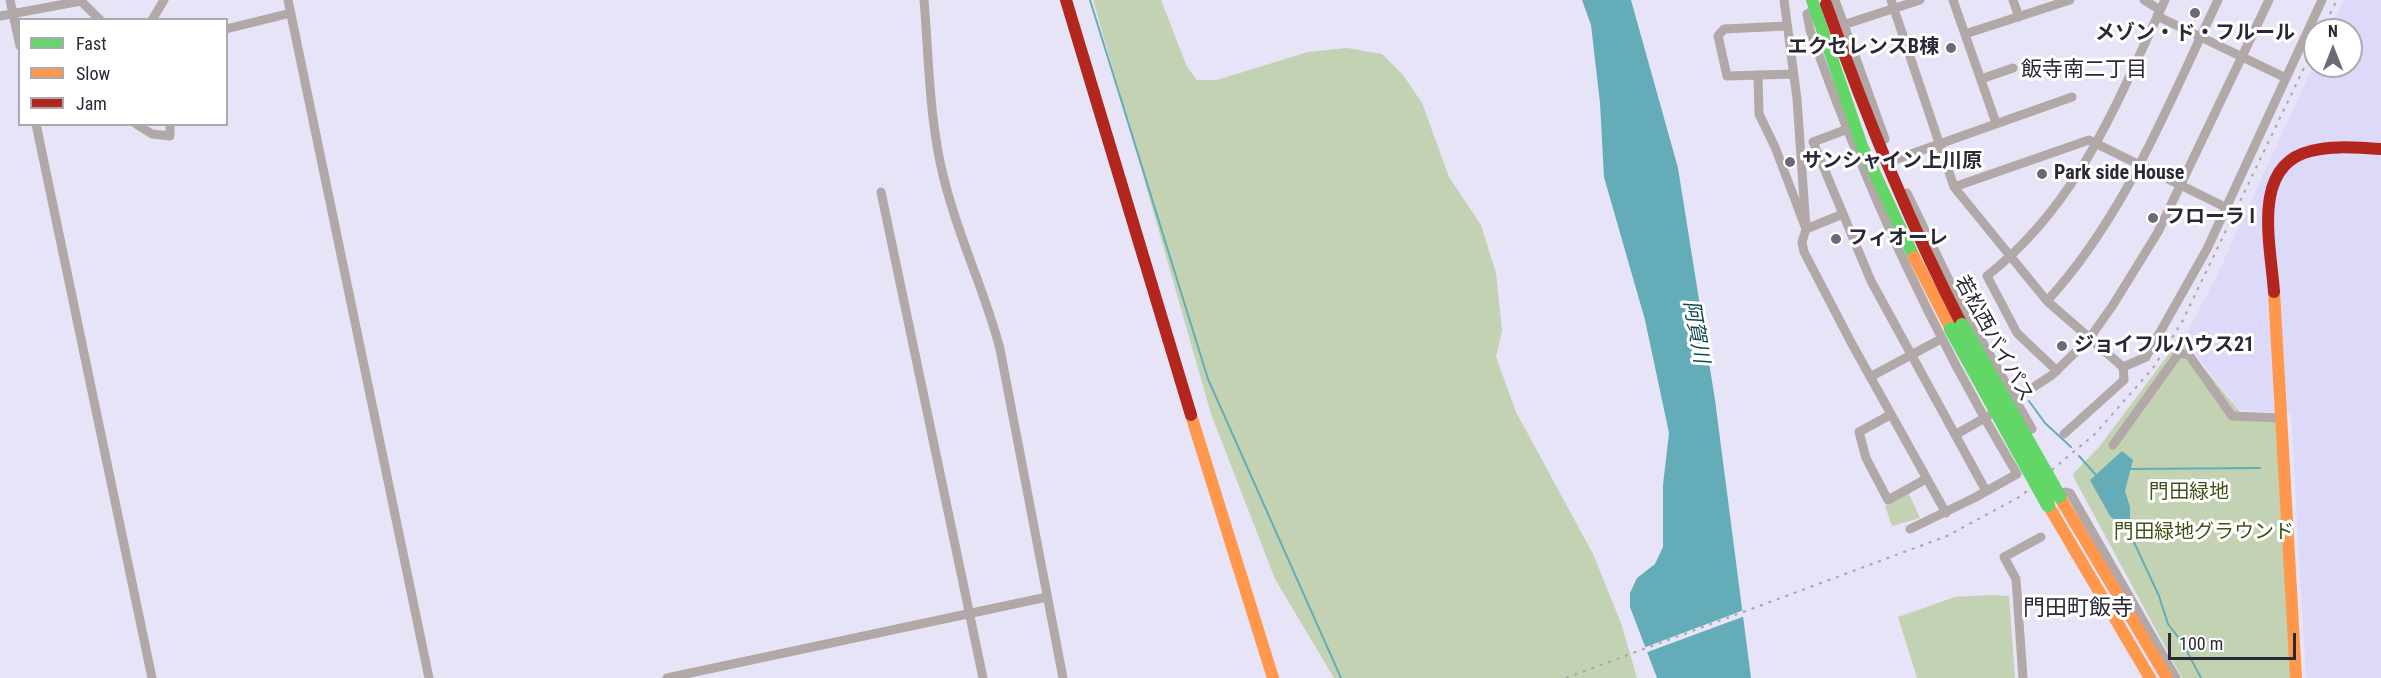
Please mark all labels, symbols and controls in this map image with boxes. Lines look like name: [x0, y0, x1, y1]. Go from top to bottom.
marker: メゾン・ド・フルール: [2188, 6, 2202, 20]
legend: [18, 18, 228, 126]
north arrow: [2303, 18, 2363, 78]
place label: メゾン・ド・フルール: [2095, 22, 2295, 46]
text: N: [2328, 22, 2338, 41]
text: Fast: [76, 33, 107, 54]
place label: エクセレンスB棟: [1788, 36, 1939, 60]
marker: エクセレンスB棟: [1944, 41, 1958, 55]
district label: 飯寺南二丁目: [2021, 58, 2147, 84]
text: Slow: [76, 63, 110, 84]
text: Jam: [76, 93, 107, 114]
place label: サンシャイン上川原: [1802, 150, 1982, 174]
marker: サンシャイン上川原: [1783, 155, 1797, 169]
place label: Park side House: [2054, 162, 2184, 186]
marker: Park side House: [2035, 167, 2049, 181]
place label: フローラ I: [2165, 206, 2255, 230]
marker: フローラ I: [2146, 211, 2160, 225]
place label: フィオーレ: [1848, 227, 1948, 251]
marker: フィオーレ: [1829, 232, 1843, 246]
street label: 若松西バイパス: [1949, 272, 2037, 406]
water label: 阿賀川: [1677, 299, 1713, 365]
place label: ジョイフルハウス21: [2074, 334, 2254, 358]
marker: ジョイフルハウス21: [2055, 339, 2069, 353]
park label: 門田緑地: [2149, 481, 2229, 505]
park label: 門田緑地グラウンド: [2114, 521, 2294, 545]
district label: 門田町飯寺: [2023, 596, 2133, 622]
scale bar: [2171, 621, 2298, 659]
text: 100 m: [2179, 633, 2223, 654]

